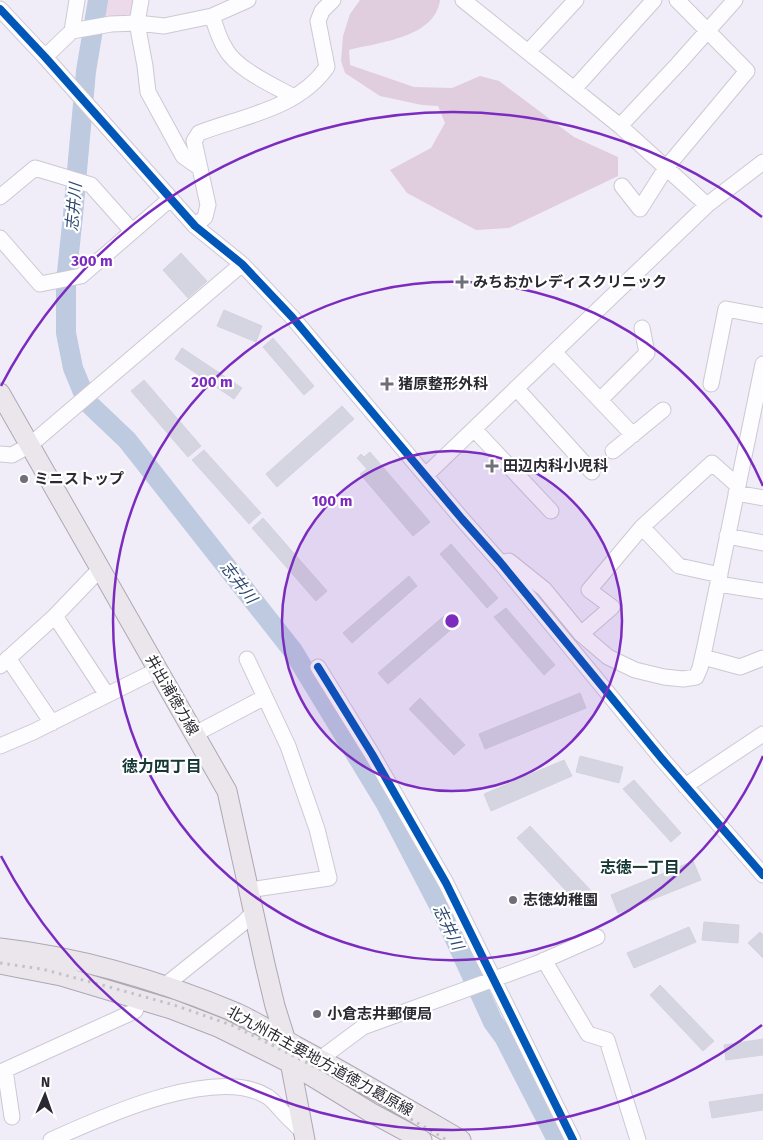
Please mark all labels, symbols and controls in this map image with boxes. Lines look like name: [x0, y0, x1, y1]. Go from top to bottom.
water label: 志井川: [62, 180, 85, 232]
text: 300 m: [70, 252, 113, 270]
place label: みちおかレディスクリニック: [473, 273, 667, 291]
marker: みちおかレディスクリニック: [455, 275, 469, 289]
text: 200 m: [191, 373, 233, 391]
place label: 猪原整形外科: [398, 375, 488, 393]
marker: 猪原整形外科: [380, 377, 394, 391]
place label: 田辺内科小児科: [503, 457, 608, 475]
marker: 田辺内科小児科: [485, 459, 499, 473]
place label: ミニストップ: [34, 470, 124, 488]
marker: ミニストップ: [18, 473, 30, 485]
text: 100 m: [312, 492, 352, 510]
water label: 志井川: [216, 558, 262, 609]
centre of rings: [443, 612, 461, 630]
street label: 井出浦徳力線: [142, 652, 202, 738]
district label: 徳力四丁目: [122, 757, 202, 776]
district label: 志徳一丁目: [600, 858, 680, 877]
place label: 志徳幼稚園: [523, 891, 598, 909]
marker: 志徳幼稚園: [507, 894, 519, 906]
water label: 志井川: [429, 901, 468, 955]
street label: 北九州市主要地方道徳力葛原線: [224, 1002, 416, 1120]
place label: 小倉志井郵便局: [327, 1005, 432, 1023]
marker: 小倉志井郵便局: [311, 1008, 323, 1020]
north arrow: [20, 1070, 70, 1120]
text: N: [40, 1074, 50, 1091]

